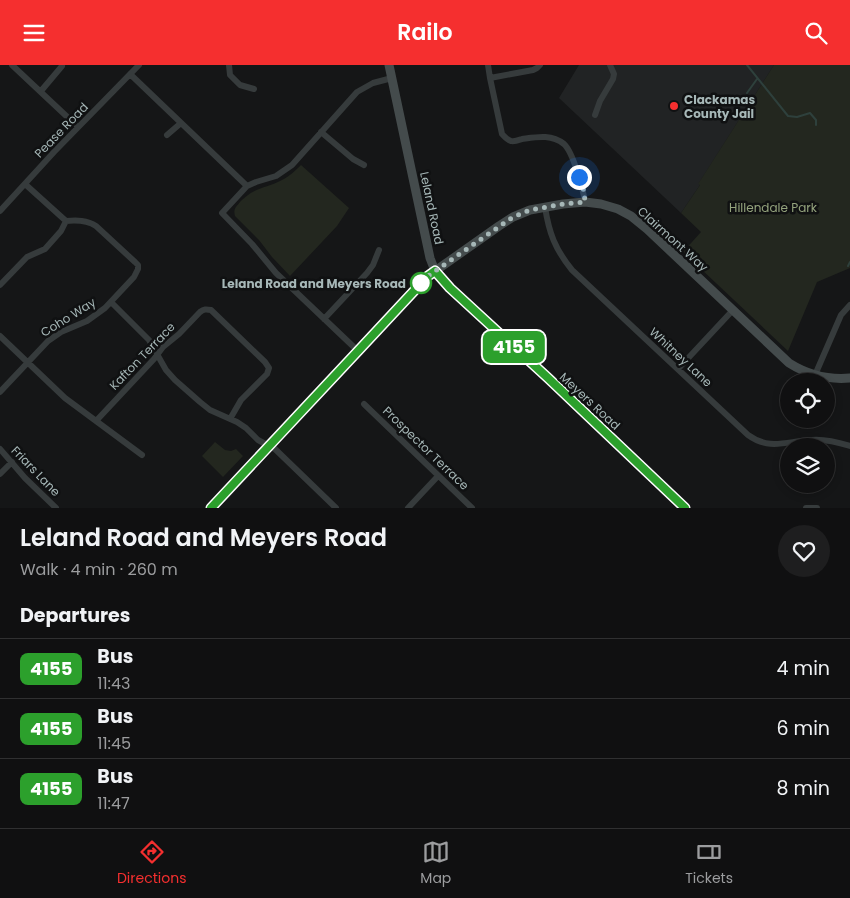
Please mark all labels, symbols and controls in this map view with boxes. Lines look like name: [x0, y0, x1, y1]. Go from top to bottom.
text: Railo: [397, 17, 453, 48]
icon: menu: [20, 19, 48, 47]
icon: search: [802, 19, 830, 47]
place label: Clackamas County Jail: [684, 91, 756, 122]
street label: Pease Road: [30, 99, 92, 161]
marker: Clackamas County Jail: [668, 100, 680, 112]
your location: [567, 165, 592, 190]
street label: Leland Road: [416, 170, 448, 246]
park label: Hillendale Park: [729, 199, 818, 216]
street label: Clairmont Way: [634, 203, 712, 275]
marker: Leland Road and Meyers Road: [410, 272, 432, 294]
place label: Leland Road and Meyers Road: [222, 275, 406, 292]
street label: Coho Way: [37, 293, 99, 341]
street label: Kafton Terrace: [105, 318, 179, 394]
street label: Whitney Lane: [646, 323, 716, 391]
line badge: 4155: [479, 331, 549, 363]
text: 4155: [493, 334, 535, 359]
street label: Meyers Road: [556, 368, 624, 434]
map controls: [780, 373, 835, 493]
button: locate: [780, 373, 835, 428]
street label: Prospector Terrace: [379, 402, 473, 494]
button: layers: [780, 438, 835, 493]
street label: Friars Lane: [8, 442, 64, 500]
text: Leland Road and Meyers Road: [20, 521, 387, 554]
button: heart: [778, 525, 830, 577]
text: Walk · 4 min · 260 m: [20, 558, 178, 581]
text: Departures: [20, 602, 130, 629]
text: Bus: [97, 643, 133, 670]
text: 4 min: [777, 655, 830, 682]
text: 4155: [30, 656, 72, 681]
text: 11:43: [97, 672, 131, 695]
text: Bus: [97, 703, 133, 730]
text: 6 min: [776, 715, 830, 742]
text: 4155: [30, 716, 72, 741]
text: 11:45: [97, 732, 131, 755]
text: Bus: [97, 763, 133, 790]
text: 8 min: [777, 775, 830, 802]
text: 4155: [30, 776, 72, 801]
text: 11:47: [97, 792, 130, 815]
tab: Directions: [117, 838, 186, 889]
tab: Map: [420, 838, 451, 889]
tab: Tickets: [685, 838, 733, 889]

